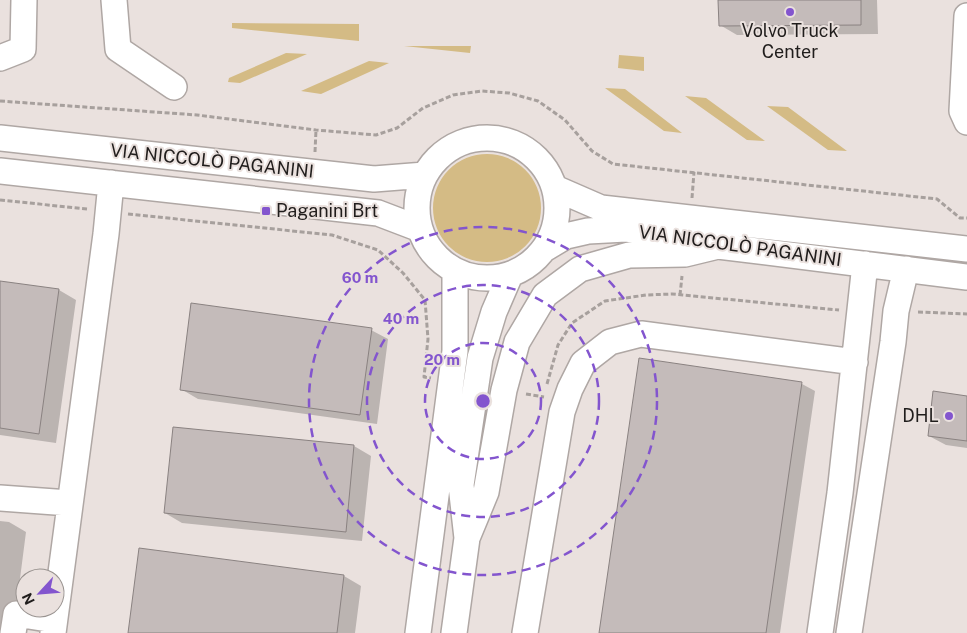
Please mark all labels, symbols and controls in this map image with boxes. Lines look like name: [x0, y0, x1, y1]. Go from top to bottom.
marker: Volvo Truck Center: [784, 6, 796, 18]
place label: Volvo Truck Center: [741, 20, 839, 62]
street label: VIA NICCOLÒ PAGANINI: [109, 138, 315, 182]
place label: Paganini Brt: [276, 200, 378, 221]
marker: Paganini Brt: [260, 205, 272, 217]
street label: VIA NICCOLÒ PAGANINI: [637, 220, 843, 270]
text: 60 m: [342, 269, 378, 286]
text: 40 m: [383, 310, 419, 327]
text: 20 m: [424, 351, 460, 368]
centre of rings: [474, 392, 492, 410]
place label: DHL: [902, 405, 939, 426]
marker: DHL: [943, 410, 955, 422]
north arrow: [15, 568, 65, 618]
text: N: [19, 590, 38, 607]

